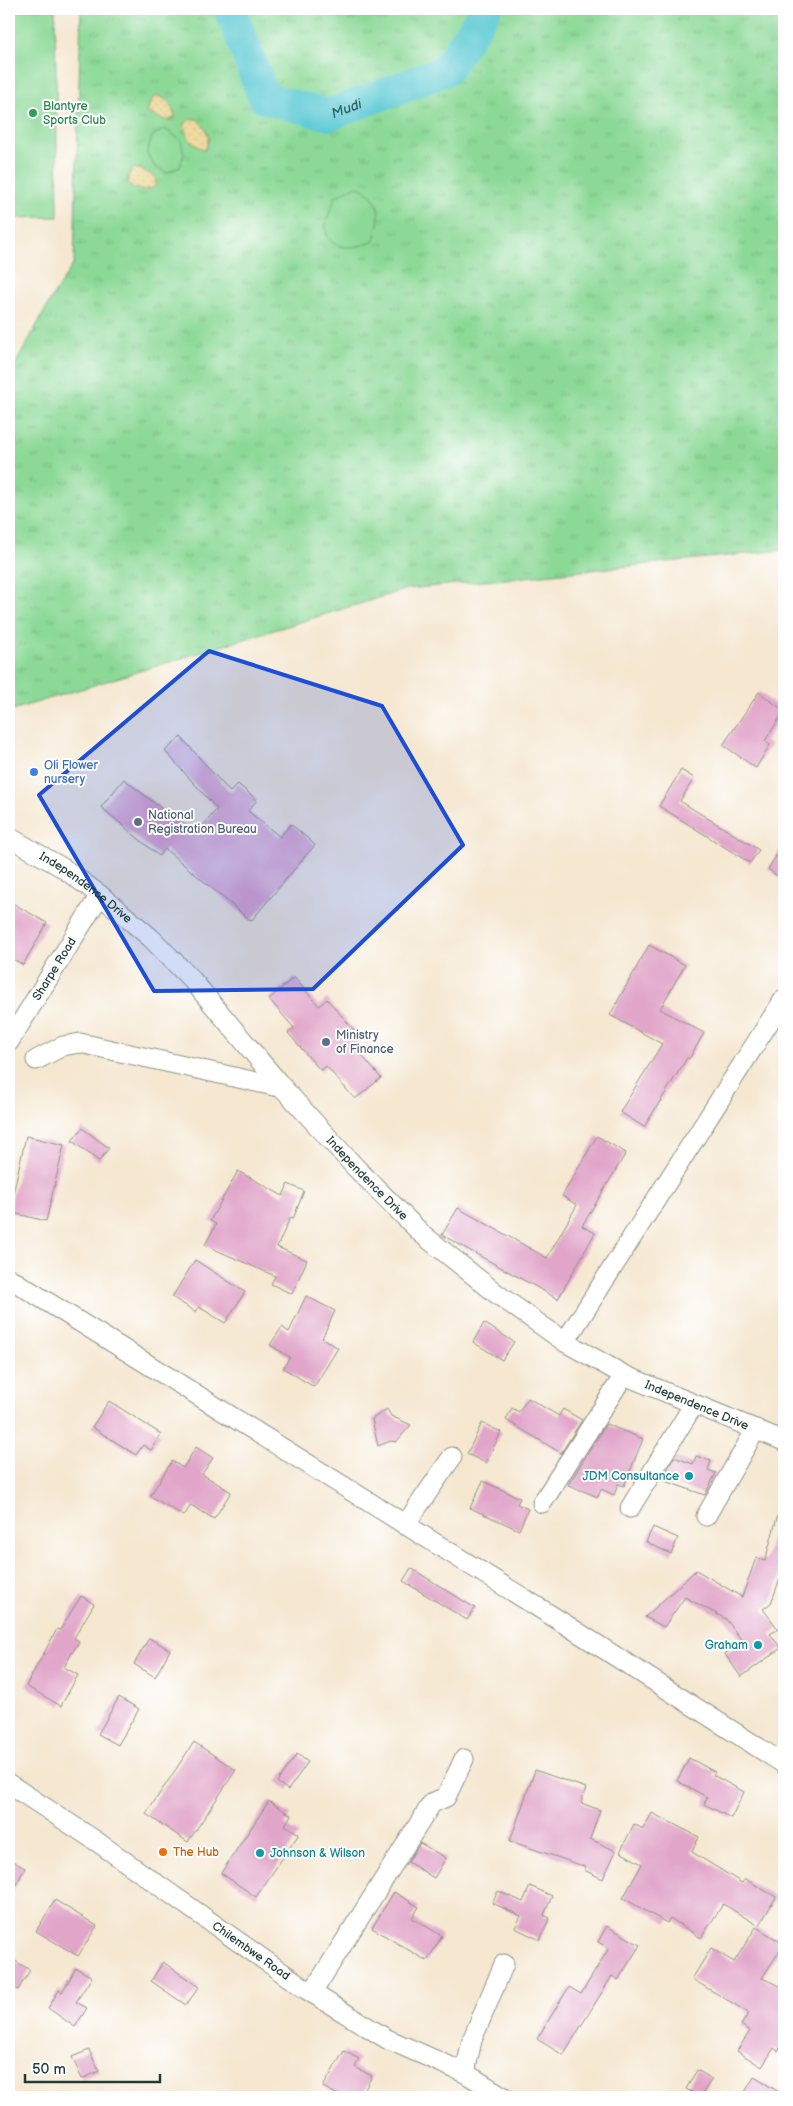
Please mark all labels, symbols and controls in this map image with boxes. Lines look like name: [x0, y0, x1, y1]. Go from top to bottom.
water label: Mudi: [329, 95, 365, 122]
place label: Blantyre Sports Club: [43, 99, 106, 128]
marker: Blantyre Sports Club: [27, 107, 39, 119]
place label: Oli Flower nursery: [44, 758, 98, 787]
marker: Oli Flower nursery: [28, 766, 40, 778]
place label: National Registration Bureau: [148, 808, 257, 837]
marker: National Registration Bureau: [132, 816, 144, 828]
street label: Independence Drive: [37, 849, 135, 926]
street label: Sharpe Road: [29, 934, 80, 1003]
place label: Ministry of Finance: [336, 1028, 394, 1057]
marker: Ministry of Finance: [320, 1036, 332, 1048]
street label: Independence Drive: [323, 1133, 411, 1223]
street label: Independence Drive: [643, 1377, 751, 1433]
place label: JDM Consultance: [582, 1469, 679, 1484]
marker: JDM Consultance: [683, 1470, 695, 1482]
place label: Graham: [705, 1638, 748, 1653]
marker: Graham: [752, 1639, 764, 1651]
place label: The Hub: [173, 1845, 219, 1860]
marker: The Hub: [157, 1846, 169, 1858]
place label: Johnson & Wilson: [270, 1846, 365, 1861]
marker: Johnson & Wilson: [254, 1847, 266, 1859]
street label: Chilembwe Road: [209, 1918, 293, 1983]
scale bar: [25, 2051, 160, 2083]
text: 50 m: [32, 2060, 66, 2079]

